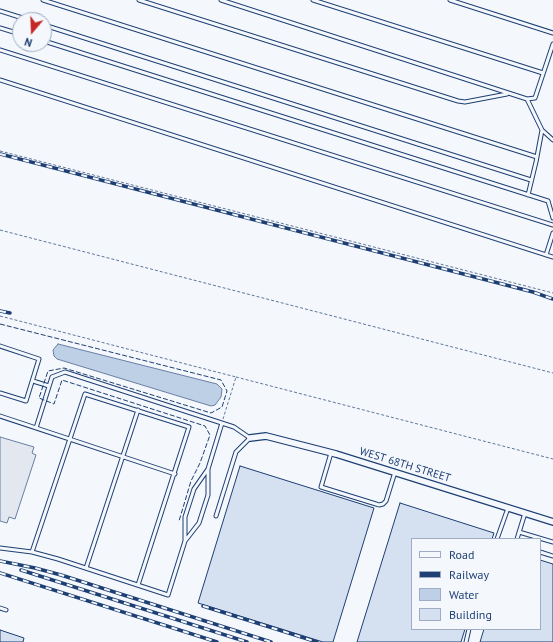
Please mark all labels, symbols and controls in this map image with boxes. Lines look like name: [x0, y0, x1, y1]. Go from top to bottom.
north arrow: [12, 12, 52, 52]
text: N: [23, 35, 34, 50]
street label: WEST 68TH STREET: [358, 445, 452, 485]
legend: [411, 538, 541, 630]
text: Road: [449, 547, 474, 562]
text: Railway: [449, 567, 489, 582]
text: Water: [449, 587, 479, 602]
text: Building: [449, 607, 492, 622]

